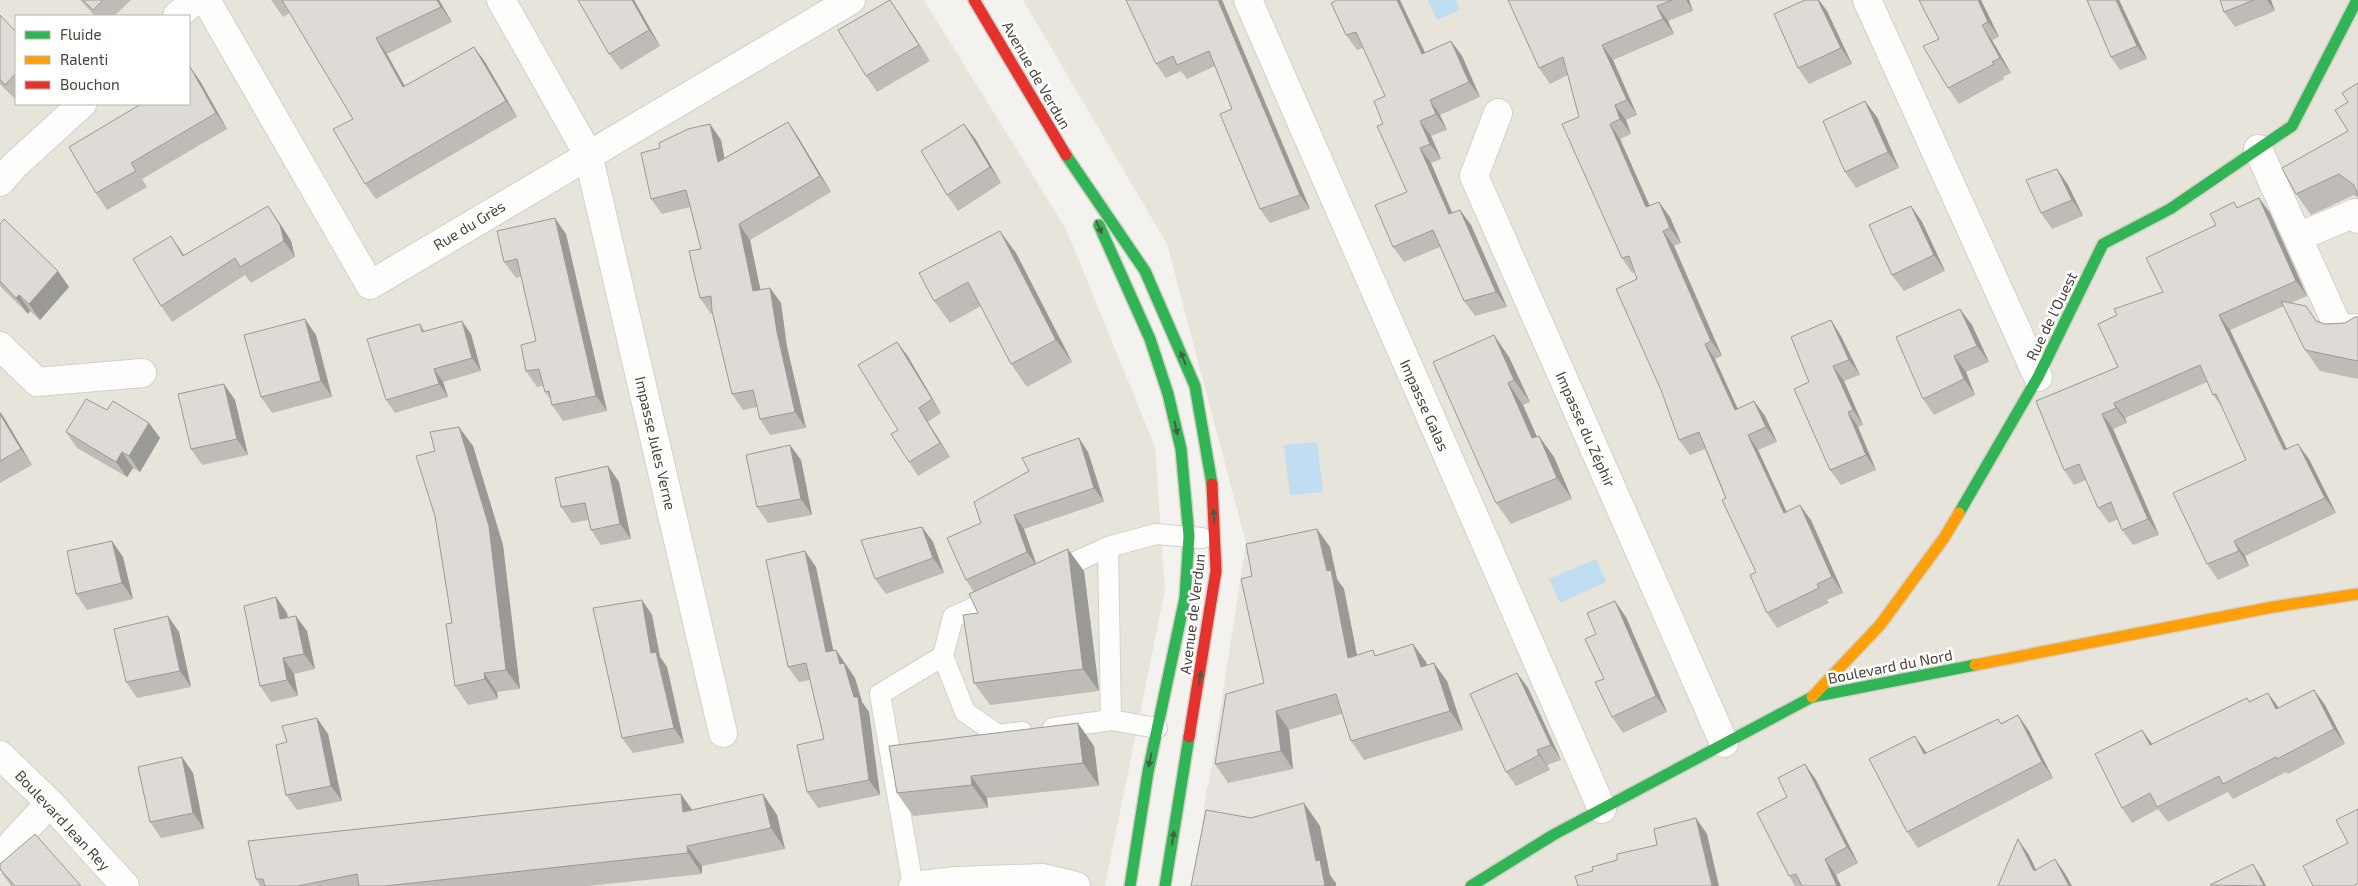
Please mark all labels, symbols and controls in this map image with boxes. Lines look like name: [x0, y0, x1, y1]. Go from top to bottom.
legend: [15, 15, 190, 105]
street label: Avenue de Verdun: [999, 18, 1075, 132]
text: Fluide: [60, 25, 101, 43]
text: Ralenti: [60, 50, 108, 68]
text: Bouchon: [60, 75, 120, 93]
street label: Rue du Grès: [430, 197, 508, 253]
one-way arrow: [1096, 220, 1104, 234]
street label: Rue de l'Ouest: [2022, 268, 2080, 363]
one-way arrow: [1179, 350, 1187, 365]
street label: Impasse Galas: [1397, 356, 1453, 454]
street label: Impasse du Zéphir: [1552, 368, 1620, 490]
street label: Impasse Jules Verne: [632, 374, 680, 512]
one-way arrow: [1172, 420, 1180, 435]
one-way arrow: [1210, 508, 1218, 524]
street label: Avenue de Verdun: [1176, 553, 1208, 675]
street label: Boulevard du Nord: [1826, 645, 1954, 687]
one-way arrow: [1196, 669, 1204, 685]
one-way arrow: [1146, 753, 1154, 769]
street label: Boulevard Jean Rey: [12, 766, 114, 874]
one-way arrow: [1170, 830, 1178, 846]

